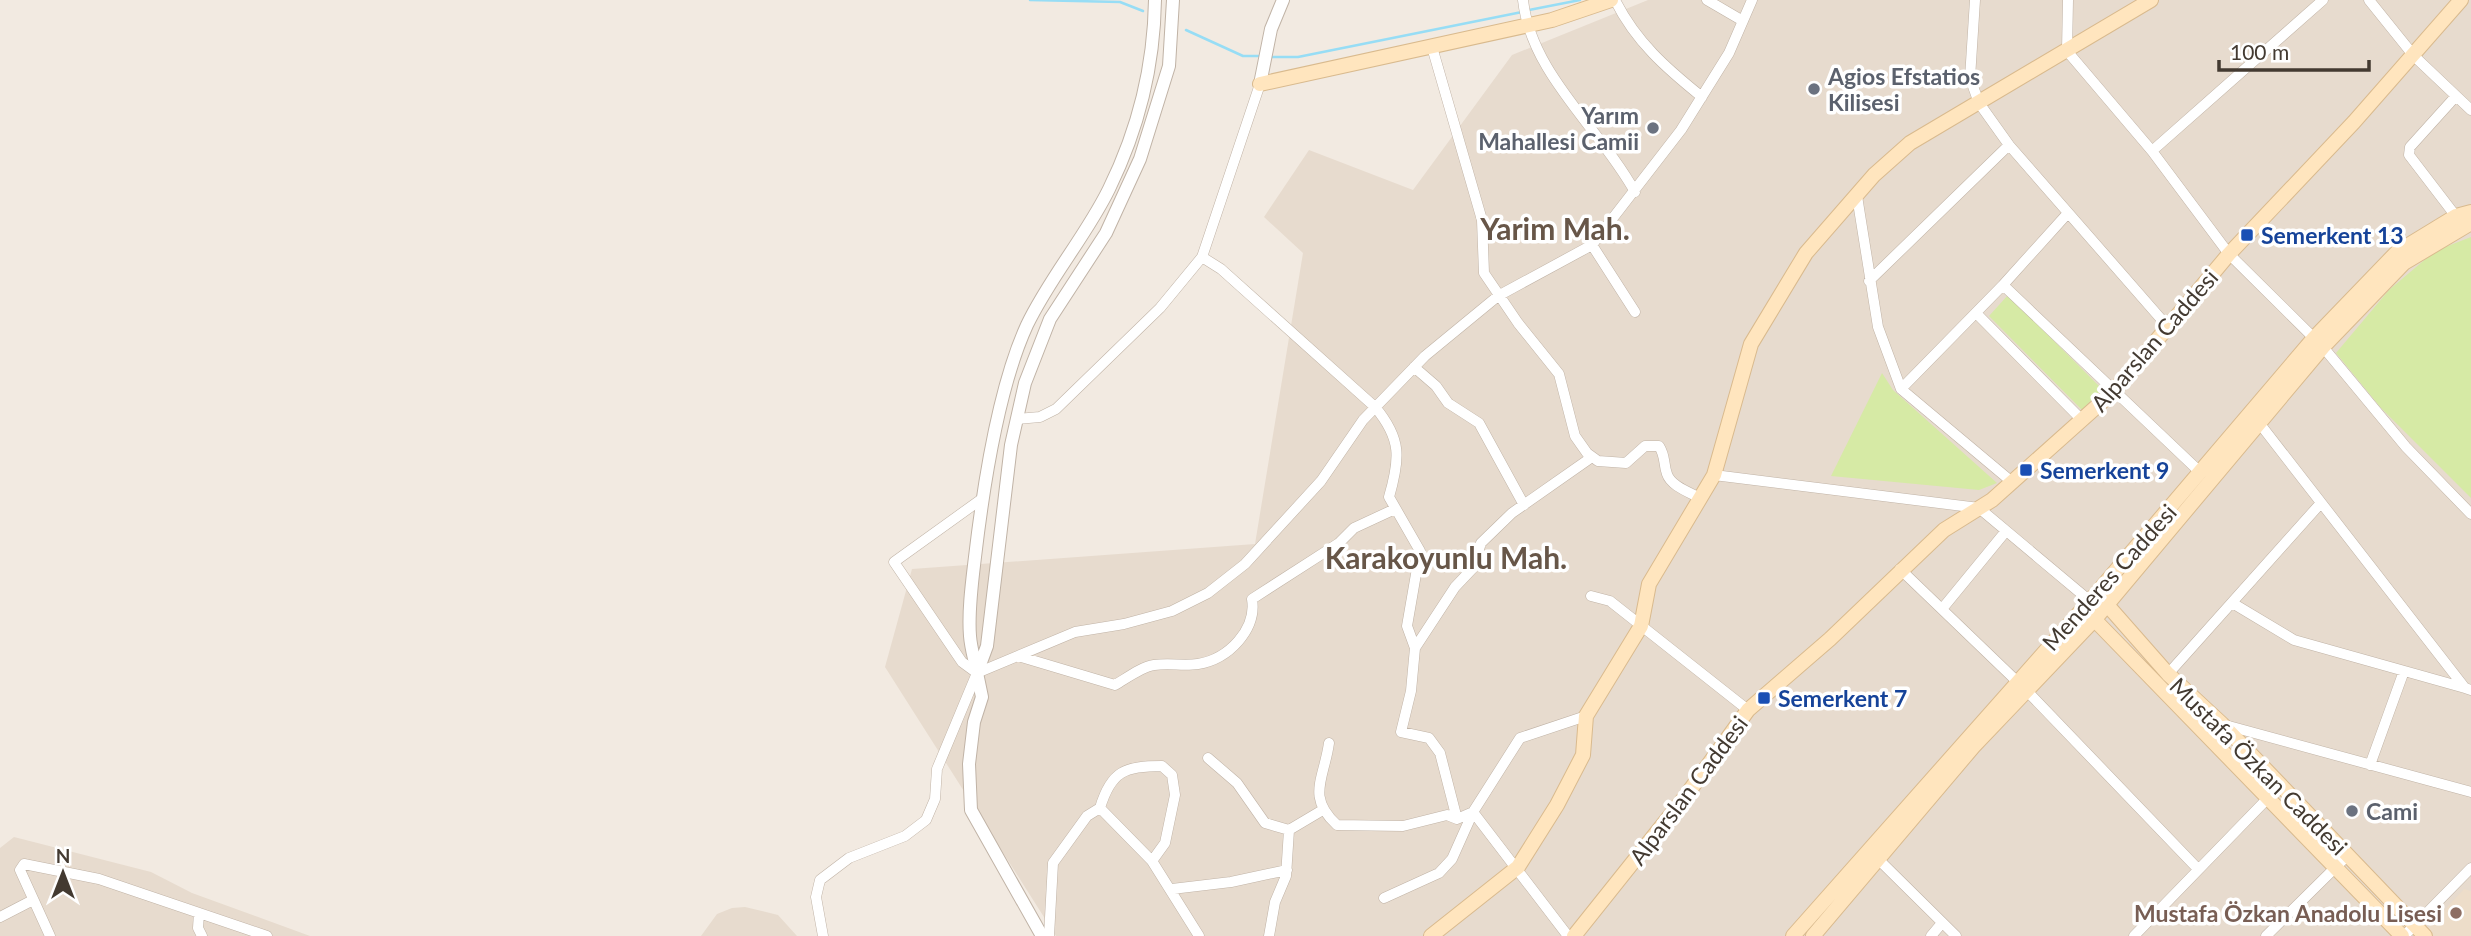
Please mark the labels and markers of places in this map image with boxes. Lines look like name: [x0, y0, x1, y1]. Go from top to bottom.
place label: Agios Efstatios Kilisesi: [1827, 62, 1980, 116]
marker: Agios Efstatios Kilisesi: [1806, 81, 1822, 97]
place label: Yarım Mahallesi Camii: [1478, 101, 1639, 155]
marker: Yarım Mahallesi Camii: [1645, 120, 1661, 136]
place label: Semerkent 13: [2261, 221, 2404, 249]
marker: Semerkent 13: [2239, 227, 2255, 243]
place label: Semerkent 9: [2040, 456, 2169, 484]
marker: Semerkent 9: [2018, 462, 2034, 478]
place label: Semerkent 7: [1778, 684, 1907, 712]
marker: Semerkent 7: [1756, 690, 1772, 706]
place label: Cami: [2366, 797, 2418, 825]
marker: Cami: [2344, 803, 2360, 819]
place label: Mustafa Özkan Anadolu Lisesi: [2134, 899, 2442, 927]
marker: Mustafa Özkan Anadolu Lisesi: [2448, 905, 2464, 921]

